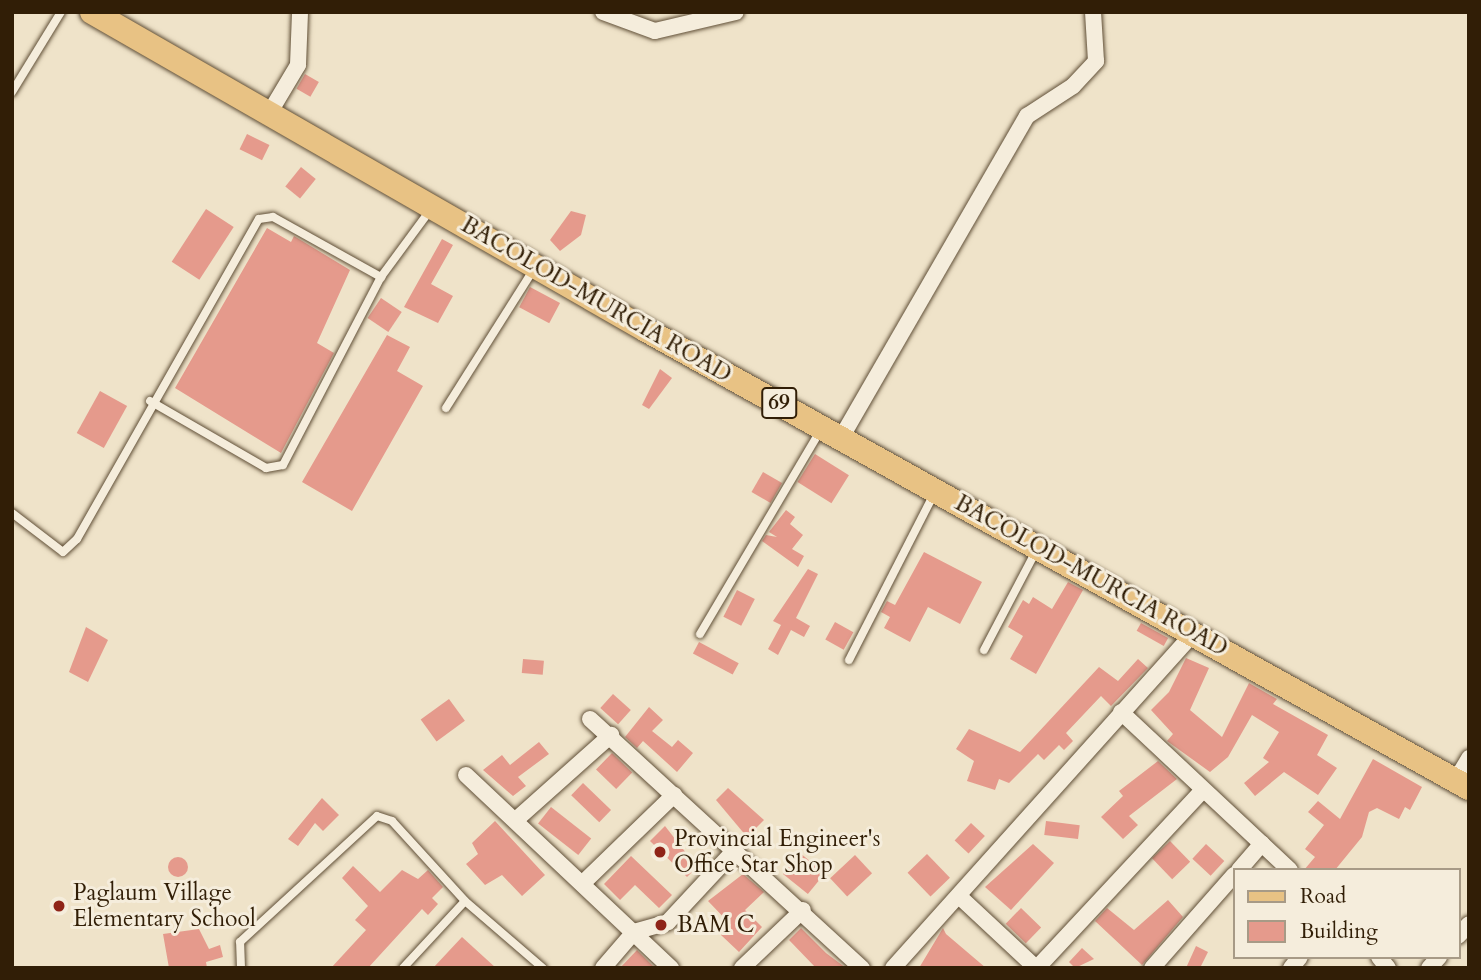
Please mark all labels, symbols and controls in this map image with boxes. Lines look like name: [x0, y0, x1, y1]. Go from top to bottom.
street label: BACOLOD-MURCIA ROAD: [456, 211, 736, 389]
road number: 69: [760, 386, 798, 420]
street label: BACOLOD-MURCIA ROAD: [950, 489, 1232, 663]
place label: Provincial Engineer's Office Star Shop: [674, 825, 880, 879]
marker: Provincial Engineer's Office Star Shop: [652, 844, 668, 860]
legend: [1232, 868, 1460, 959]
place label: Paglaum Village Elementary School: [73, 879, 256, 933]
text: Road: [1300, 882, 1346, 911]
marker: Paglaum Village Elementary School: [51, 898, 67, 914]
place label: BAM C: [677, 911, 754, 939]
marker: BAM C: [651, 915, 671, 935]
text: Building: [1300, 917, 1378, 946]

